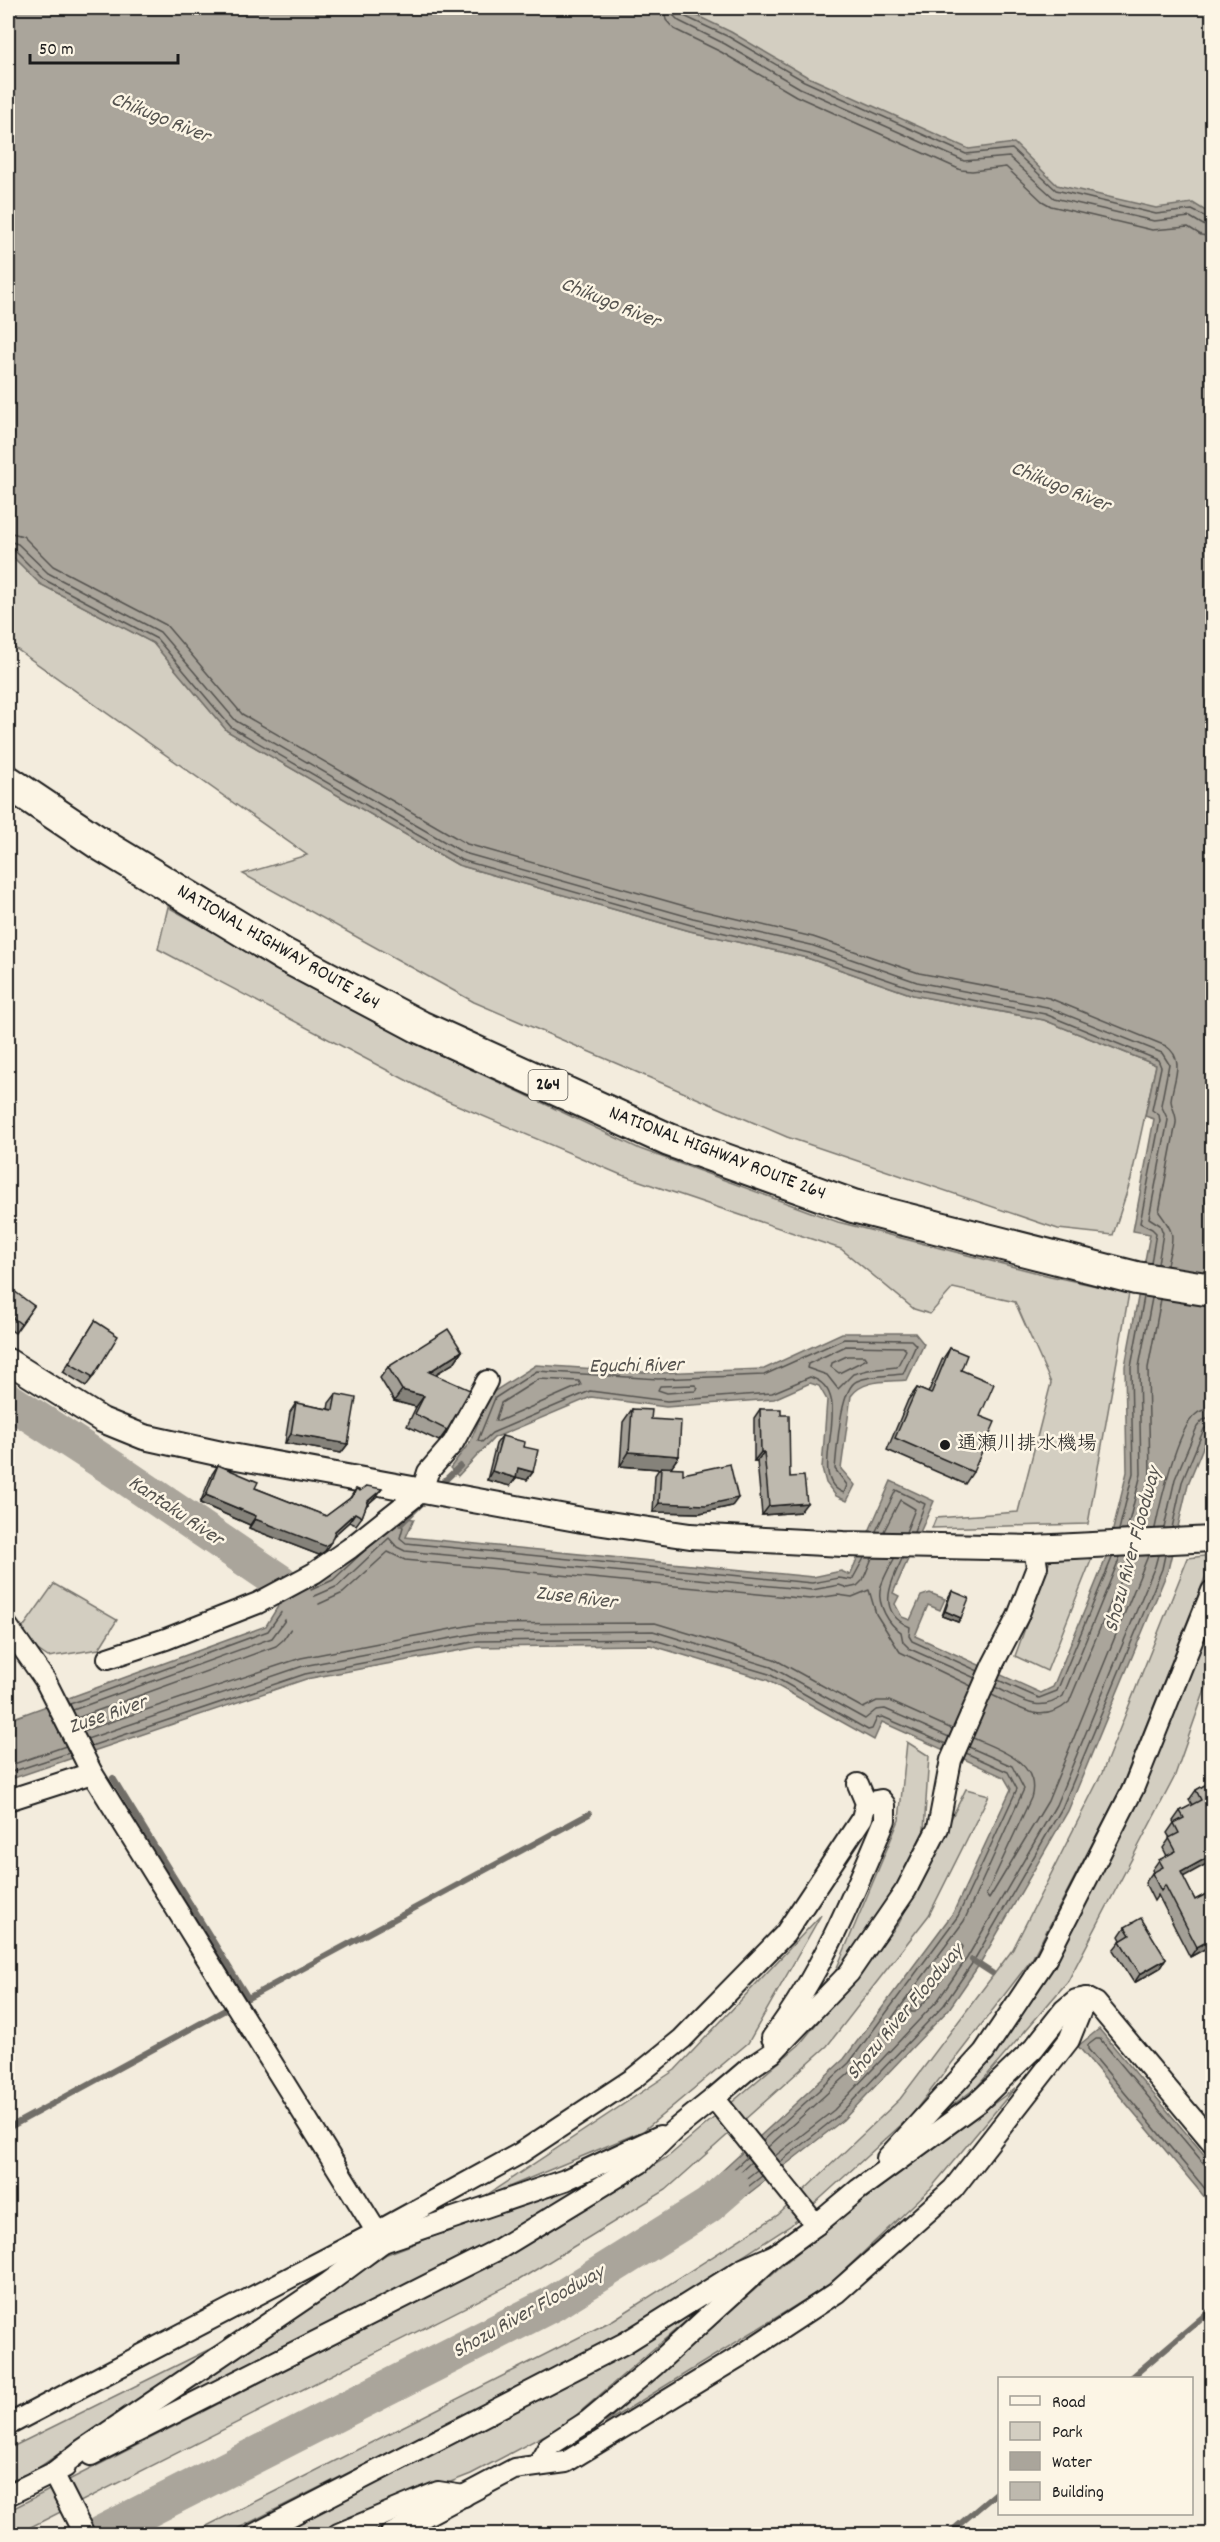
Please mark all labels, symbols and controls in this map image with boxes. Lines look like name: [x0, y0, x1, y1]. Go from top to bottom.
scale bar: [30, 27, 178, 65]
text: 50 m: [39, 38, 74, 63]
water label: Chikugo River: [106, 85, 216, 153]
water label: Chikugo River: [556, 270, 666, 338]
water label: Chikugo River: [1006, 454, 1116, 522]
street label: NATIONAL HIGHWAY ROUTE 264: [171, 878, 385, 1018]
road number: 264: [528, 1070, 568, 1100]
street label: NATIONAL HIGHWAY ROUTE 264: [604, 1100, 830, 1208]
water label: Eguchi River: [589, 1351, 686, 1383]
place label: 通瀬川排水機場: [957, 1431, 1097, 1459]
marker: 通瀬川排水機場: [938, 1438, 952, 1452]
water label: Shozu River Floodway: [1098, 1462, 1171, 1636]
water label: Kantaku River: [121, 1469, 230, 1556]
water label: Zuse River: [534, 1579, 620, 1619]
water label: Zuse River: [65, 1688, 153, 1743]
water label: Shozu River Floodway: [840, 1937, 974, 2088]
water label: Shozu River Floodway: [448, 2258, 613, 2367]
legend: [998, 2377, 1193, 2515]
text: Road: [1052, 2391, 1086, 2416]
text: Park: [1052, 2421, 1083, 2446]
text: Water: [1052, 2451, 1092, 2476]
text: Building: [1052, 2481, 1104, 2506]

